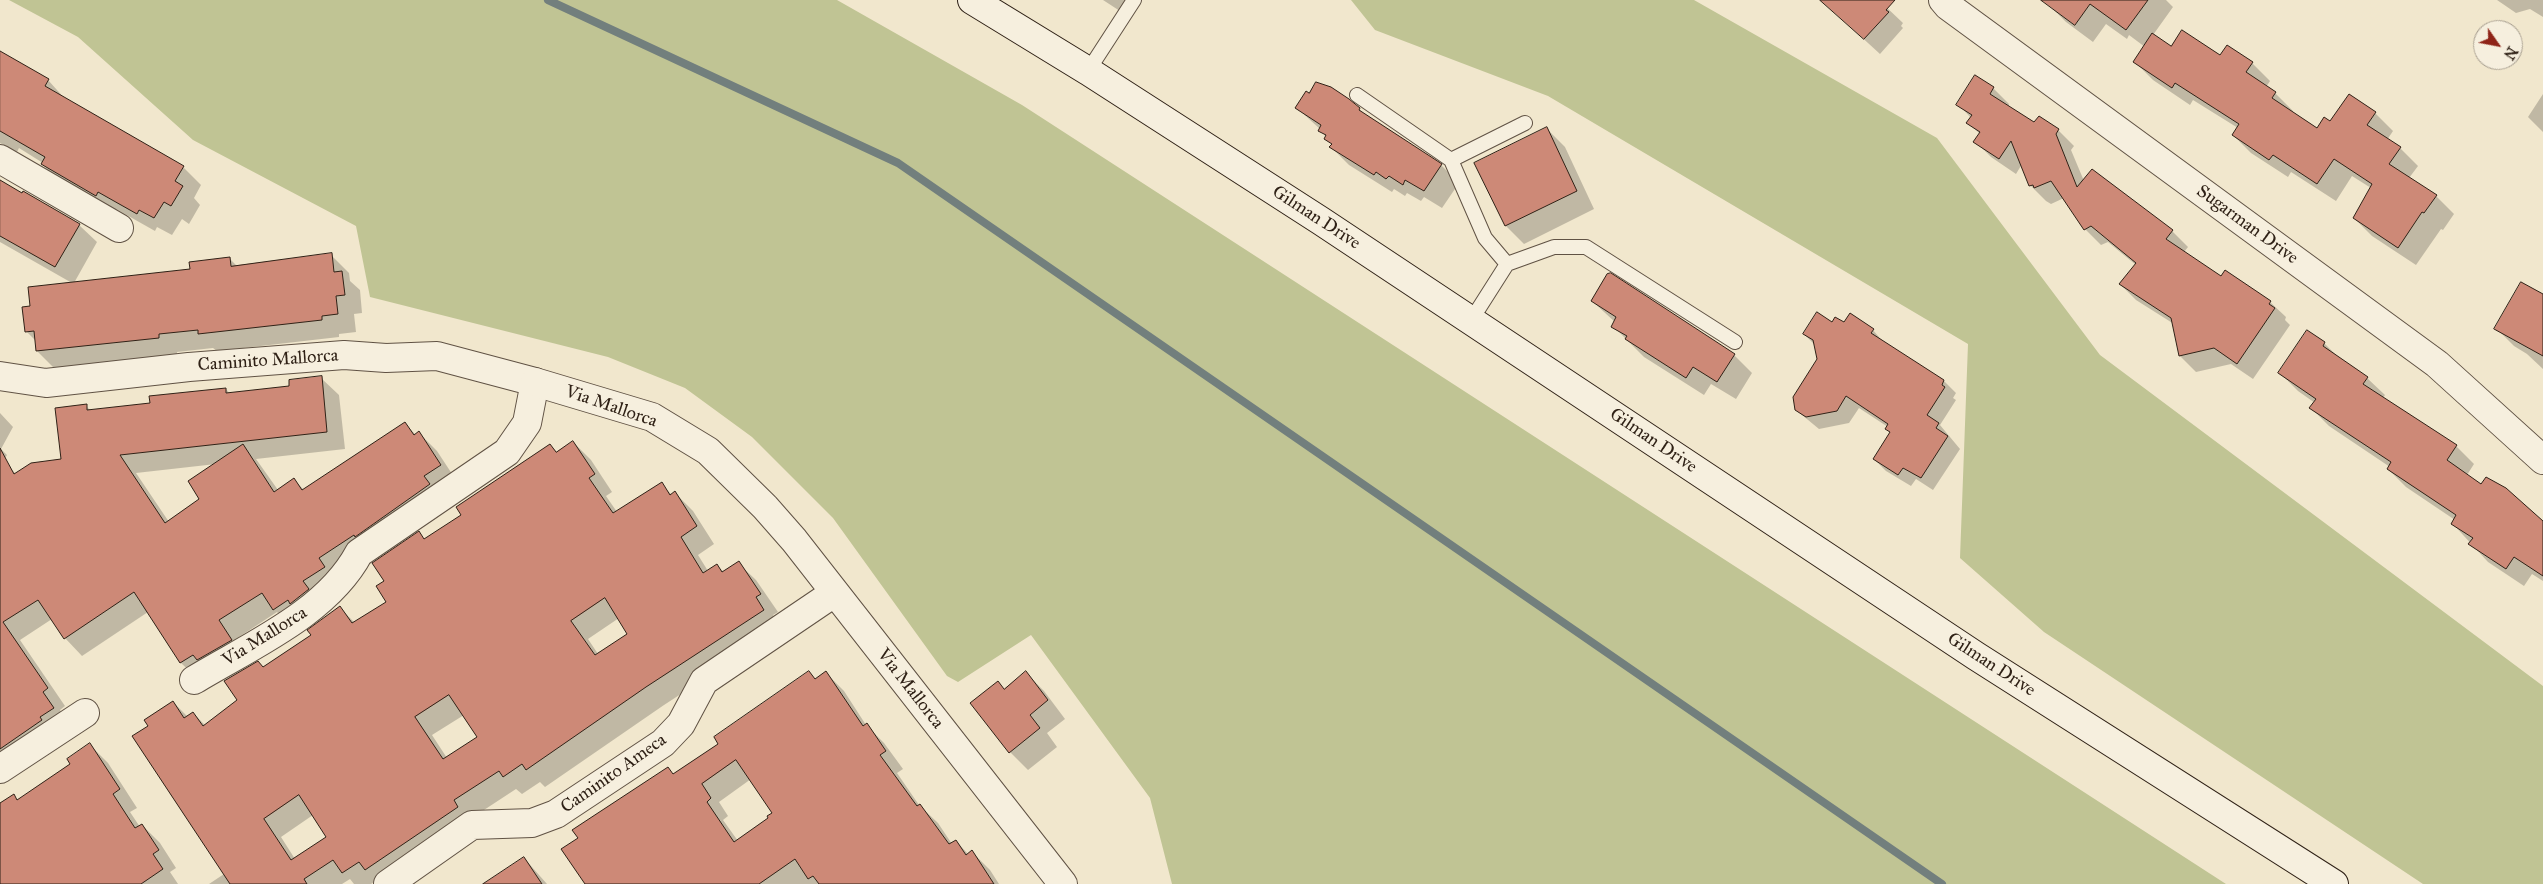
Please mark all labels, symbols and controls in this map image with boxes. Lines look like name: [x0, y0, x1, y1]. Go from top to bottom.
north arrow: [2473, 20, 2523, 70]
text: N: [2500, 43, 2521, 63]
street label: Gilman Drive: [1268, 181, 1364, 255]
street label: Sugarman Drive: [2192, 181, 2302, 269]
street label: Caminito Mallorca: [197, 345, 339, 377]
street label: Via Mallorca: [562, 381, 660, 433]
street label: Gilman Drive: [1605, 404, 1701, 478]
street label: Via Mallorca: [219, 602, 311, 672]
street label: Gilman Drive: [1943, 628, 2039, 702]
street label: Via Mallorca: [872, 645, 948, 733]
street label: Caminito Ameca: [557, 730, 671, 818]

